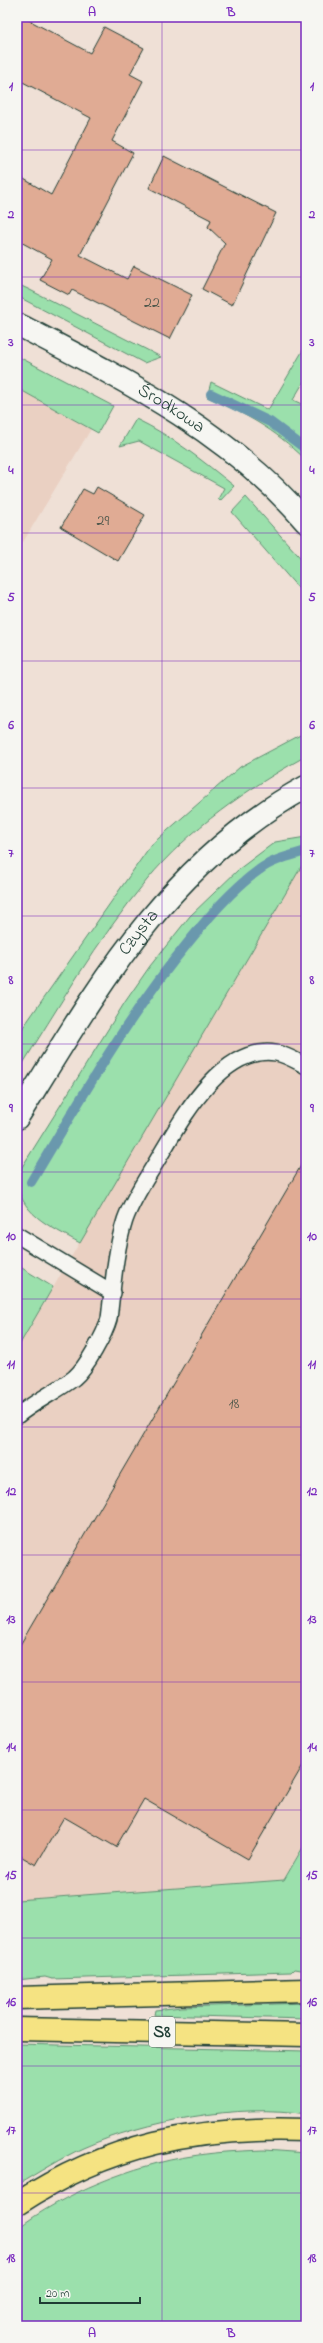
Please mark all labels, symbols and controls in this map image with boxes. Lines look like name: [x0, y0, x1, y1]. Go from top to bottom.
text: A: [88, 3, 96, 22]
text: B: [226, 3, 236, 22]
text: 1: [9, 77, 14, 96]
text: 1: [310, 77, 315, 96]
text: 2: [7, 205, 15, 224]
text: 2: [308, 205, 316, 224]
house number: 22: [144, 291, 160, 315]
text: 3: [7, 333, 14, 352]
text: 3: [308, 333, 315, 352]
street label: Środkowa: [132, 378, 210, 440]
text: 4: [7, 461, 14, 480]
text: 4: [308, 461, 315, 480]
house number: 29: [97, 509, 110, 533]
text: 5: [7, 588, 15, 607]
text: 5: [308, 588, 316, 607]
text: 6: [7, 716, 14, 735]
text: 6: [308, 716, 315, 735]
text: 7: [8, 844, 14, 863]
text: 7: [309, 844, 315, 863]
street label: Czysta: [113, 904, 166, 961]
text: 8: [8, 971, 14, 990]
text: 8: [309, 971, 315, 990]
text: 9: [8, 1099, 14, 1118]
text: 9: [309, 1099, 315, 1118]
text: 10: [6, 1227, 16, 1246]
text: 10: [307, 1227, 317, 1246]
text: 11: [7, 1355, 16, 1374]
text: 11: [308, 1355, 317, 1374]
house number: 18: [228, 1392, 240, 1416]
text: 12: [6, 1482, 17, 1501]
text: 12: [307, 1482, 318, 1501]
text: 13: [6, 1610, 16, 1629]
text: 13: [307, 1610, 317, 1629]
text: 14: [6, 1738, 16, 1757]
text: 14: [307, 1738, 317, 1757]
text: 15: [5, 1866, 17, 1885]
text: 15: [306, 1866, 318, 1885]
text: 16: [6, 1993, 16, 2012]
text: 16: [307, 1993, 317, 2012]
road number: S8: [149, 2017, 175, 2047]
text: 17: [6, 2121, 16, 2140]
text: 17: [307, 2121, 317, 2140]
text: 18: [6, 2249, 16, 2268]
text: 18: [307, 2249, 317, 2268]
scale bar: [40, 2279, 140, 2305]
text: 20 m: [46, 2285, 69, 2303]
text: A: [88, 2324, 96, 2343]
text: B: [226, 2324, 236, 2343]

